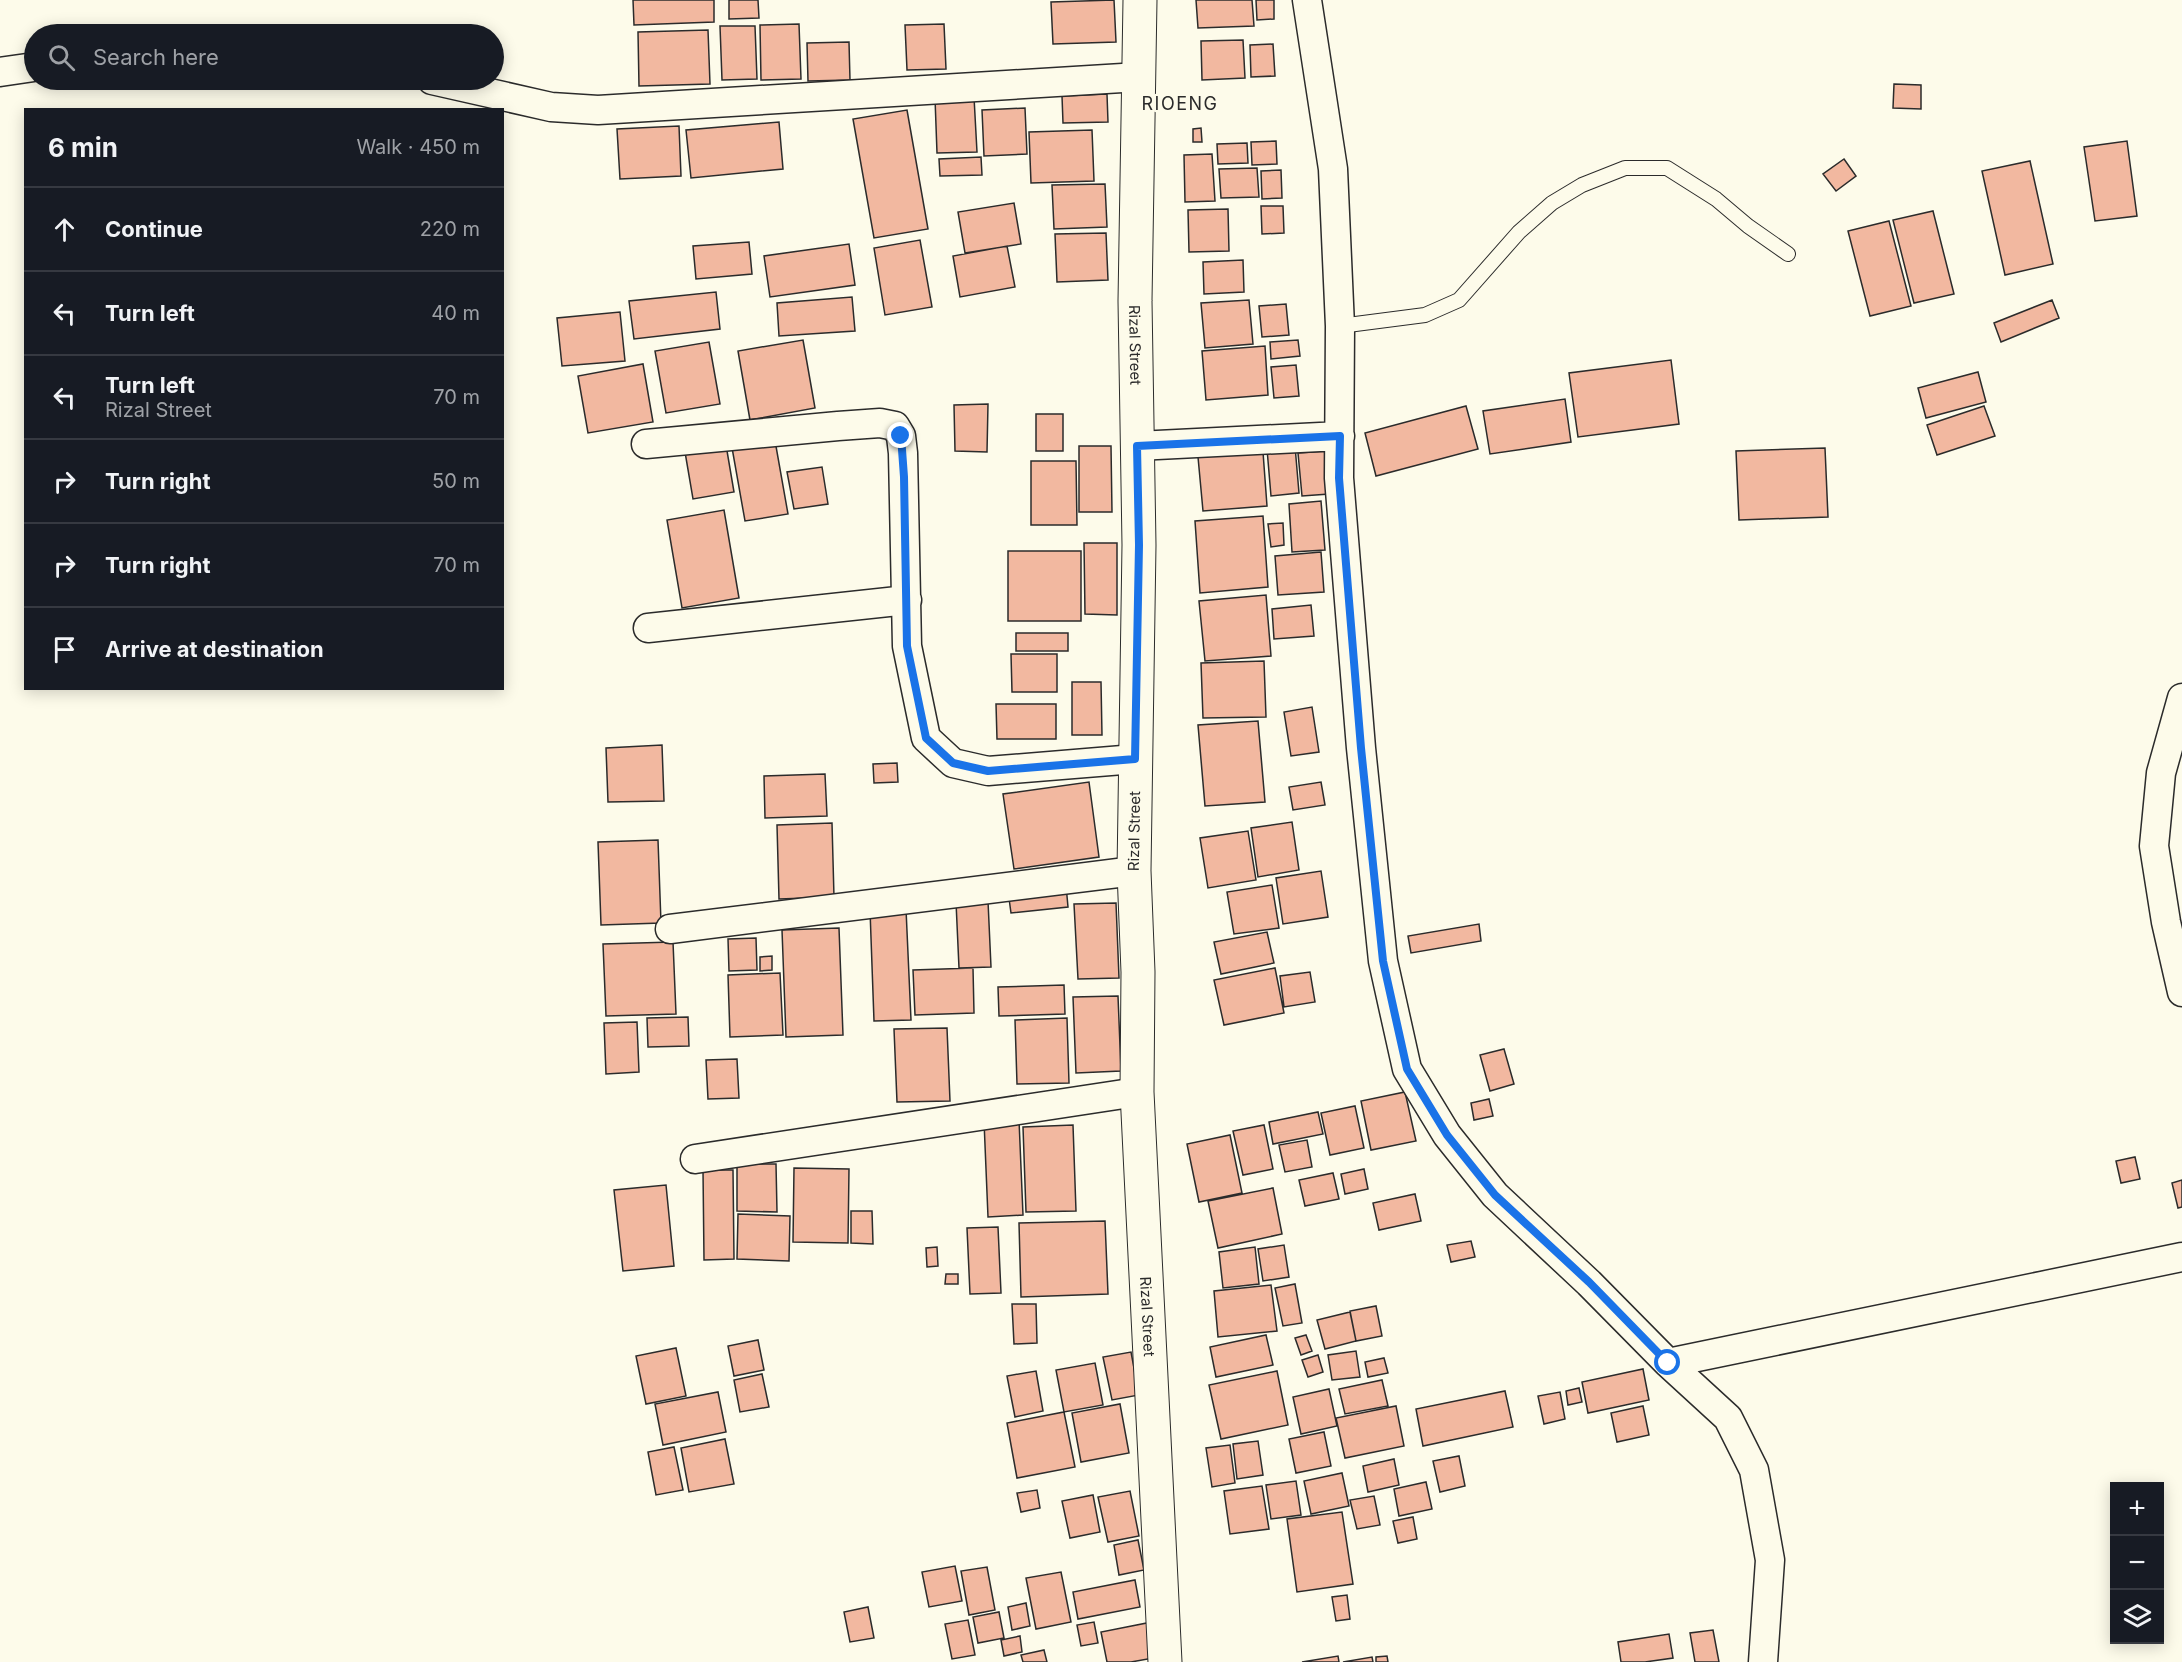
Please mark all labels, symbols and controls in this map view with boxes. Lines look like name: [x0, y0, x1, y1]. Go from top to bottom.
search box: [24, 24, 504, 90]
icon: search: [45, 41, 78, 74]
text: Search here: [93, 44, 219, 70]
district label: RIOENG: [1142, 93, 1219, 114]
text: 6 min: [48, 132, 118, 163]
text: Walk · 450 m: [356, 135, 480, 159]
icon: ahead: [48, 213, 81, 246]
text: Continue: [105, 216, 203, 242]
text: 220 m: [420, 217, 480, 241]
icon: left: [48, 297, 81, 330]
text: Turn left: [105, 300, 195, 326]
text: 40 m: [431, 301, 480, 325]
street label: Rizal Street: [1126, 305, 1146, 385]
text: Turn left: [105, 372, 195, 398]
icon: left: [48, 381, 81, 414]
text: 70 m: [433, 385, 480, 409]
text: Rizal Street: [105, 398, 212, 422]
route end: [887, 422, 913, 448]
icon: right: [48, 465, 81, 498]
text: Turn right: [105, 468, 211, 494]
text: 50 m: [432, 469, 480, 493]
icon: right: [48, 549, 81, 582]
text: Turn right: [105, 552, 211, 578]
text: 70 m: [433, 553, 480, 577]
icon: arrive: [48, 633, 81, 666]
text: Arrive at destination: [105, 636, 324, 662]
street label: Rizal Street: [1124, 791, 1144, 871]
street label: Rizal Street: [1137, 1276, 1159, 1357]
route start: [1654, 1349, 1680, 1375]
map controls: [2110, 1482, 2164, 1644]
button: +: [2110, 1482, 2164, 1536]
button: −: [2110, 1536, 2164, 1590]
button: layers: [2110, 1590, 2164, 1644]

